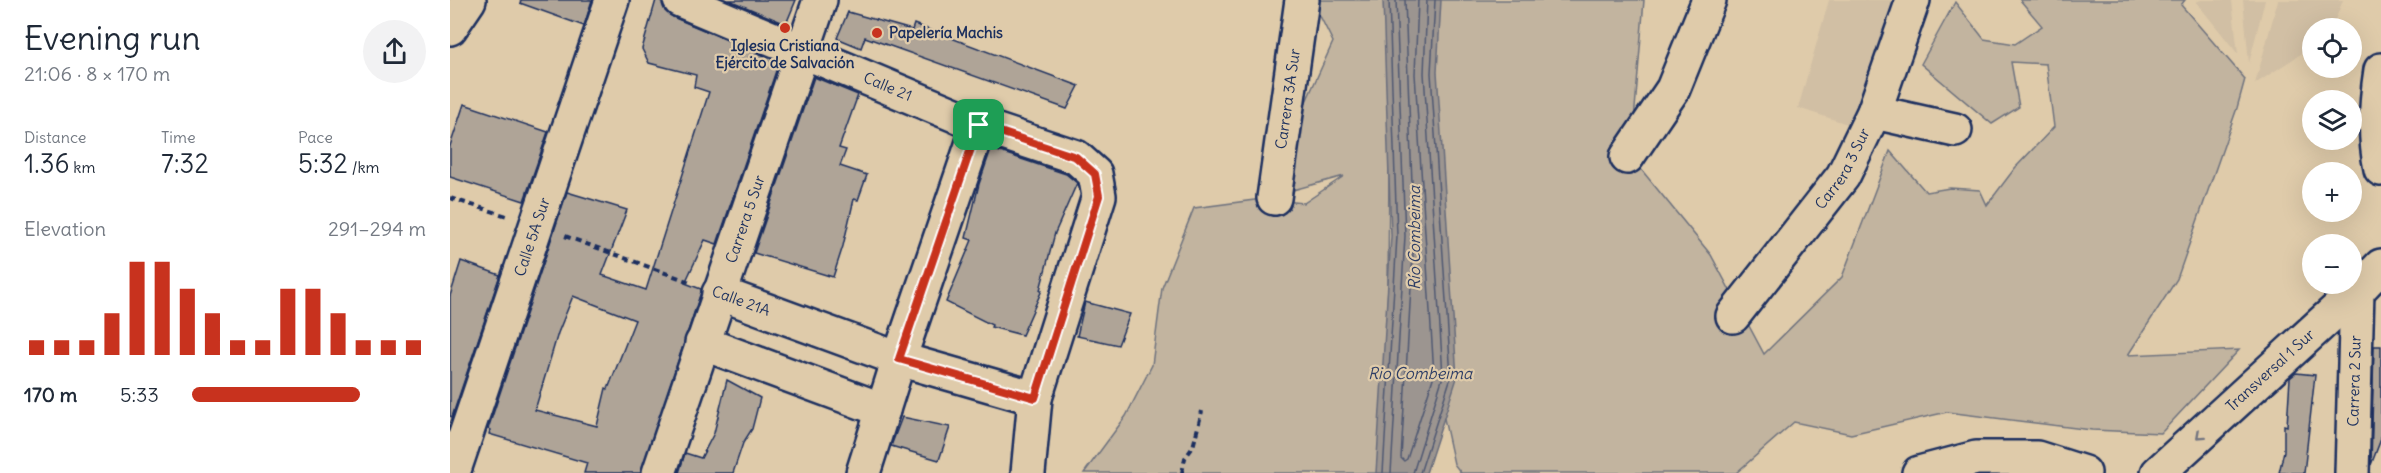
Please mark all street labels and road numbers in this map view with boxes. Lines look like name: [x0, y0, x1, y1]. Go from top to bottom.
street label: Carrera 3A Sur: [1271, 47, 1304, 150]
street label: Calle 21: [861, 68, 915, 105]
street label: Carrera 3 Sur: [1810, 125, 1874, 213]
street label: Carrera 5 Sur: [721, 173, 769, 266]
street label: Calle 5A Sur: [510, 195, 554, 279]
street label: Calle 21A: [709, 281, 773, 320]
street label: Transversal 1 Sur: [2222, 325, 2318, 415]
street label: Carrera 2 Sur: [2343, 335, 2365, 427]

